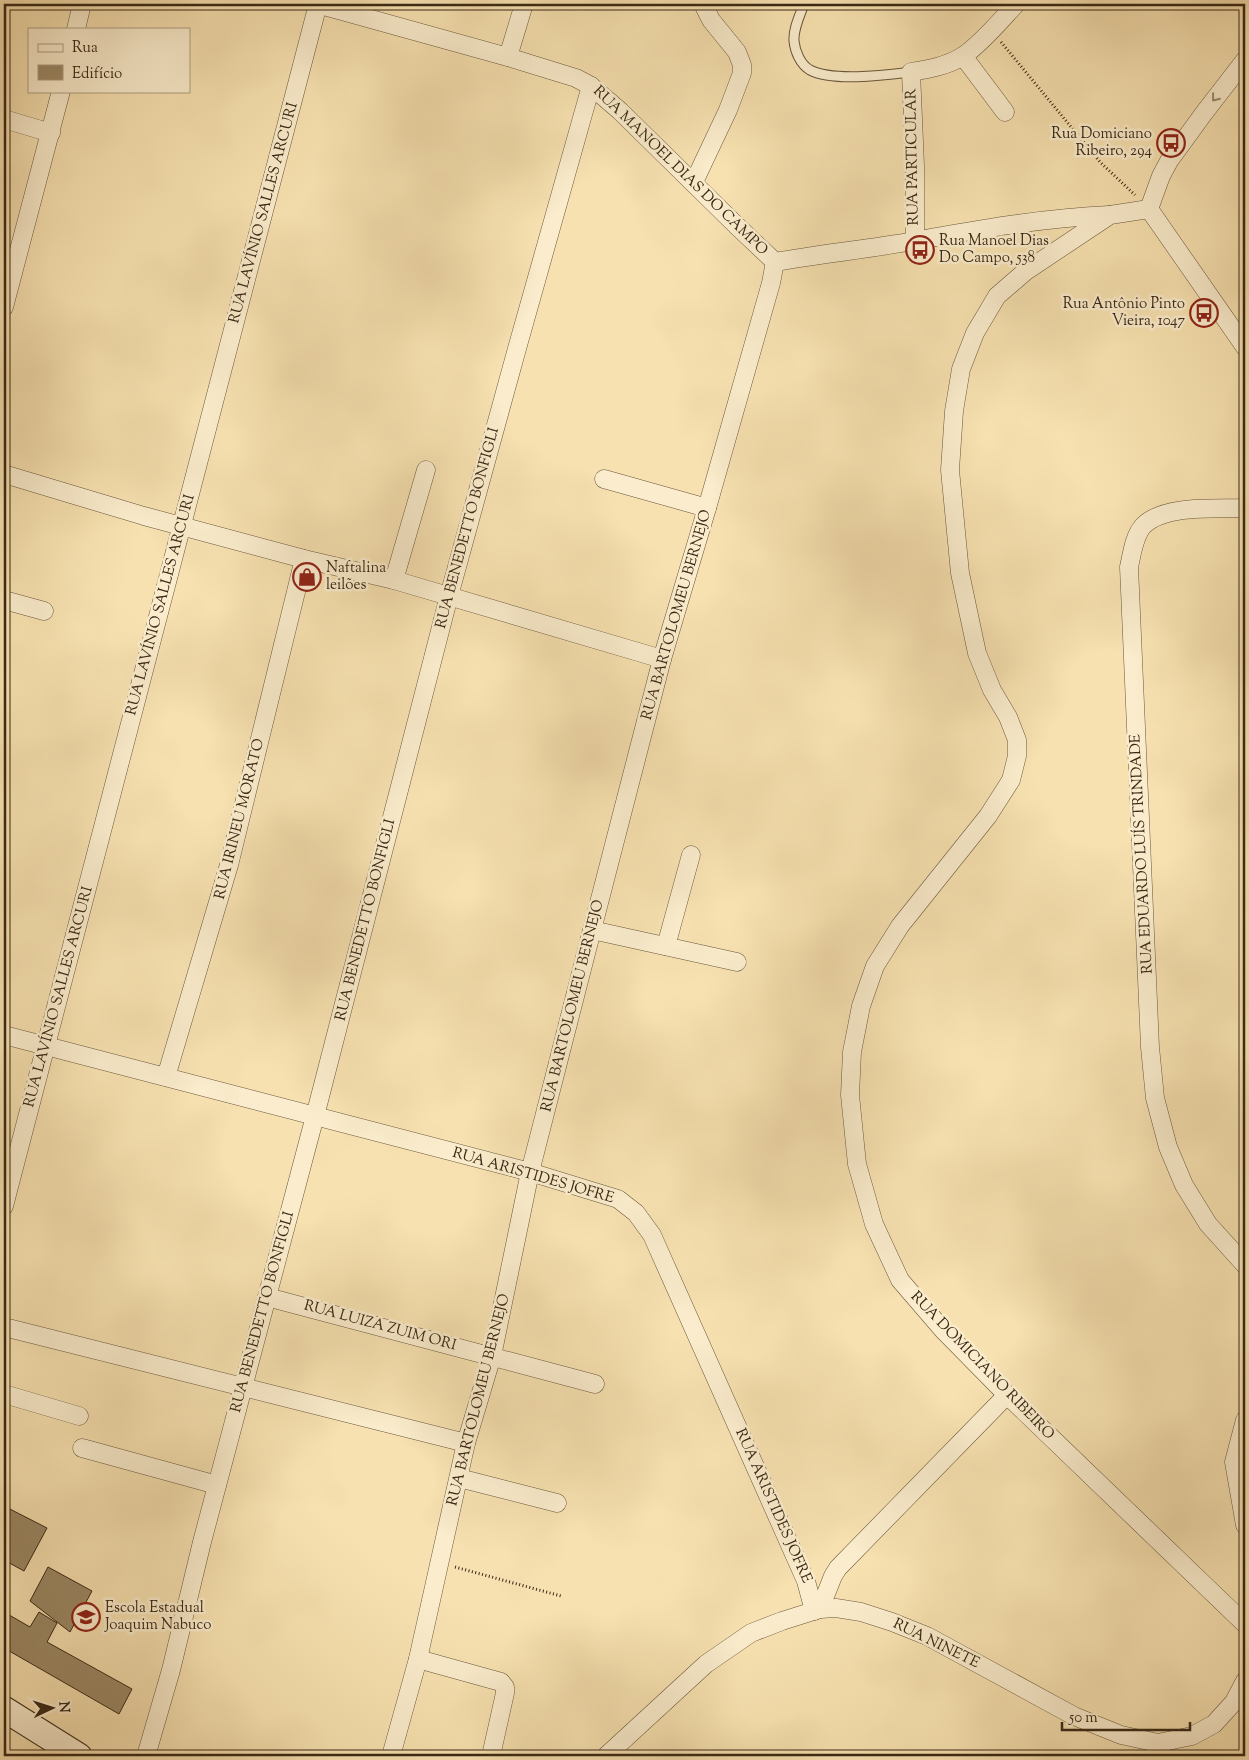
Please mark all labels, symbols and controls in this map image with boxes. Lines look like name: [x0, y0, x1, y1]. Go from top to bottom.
legend: [28, 28, 190, 92]
text: Rua: [72, 38, 98, 59]
text: Edifício: [72, 64, 122, 85]
street label: RUA MANOEL DIAS DO CAMPO: [588, 81, 772, 261]
street label: RUA PARTICULAR: [901, 88, 925, 226]
one-way arrow: [1213, 92, 1221, 101]
street label: RUA LAVÍNIO SALLES ARCURI: [223, 100, 304, 326]
place label: Rua Domiciano Ribeiro, 294: [1051, 124, 1152, 162]
bus stop icon: Rua Domiciano Ribeiro, 294: [1156, 128, 1186, 158]
place label: Rua Manoel Dias Do Campo, 538: [939, 231, 1049, 269]
bus stop icon: Rua Manoel Dias Do Campo, 538: [905, 235, 935, 265]
place label: Rua Antônio Pinto Vieira, 1047: [1063, 294, 1185, 332]
bus stop icon: Rua Antônio Pinto Vieira, 1047: [1189, 298, 1219, 328]
street label: RUA BENEDETTO BONFIGLI: [431, 425, 505, 631]
street label: RUA LAVÍNIO SALLES ARCURI: [120, 492, 201, 718]
street label: RUA BARTOLOMEU BERNEJO: [637, 507, 717, 723]
place label: Naftalina leilões: [326, 558, 386, 596]
shop icon: Naftalina leilões: [292, 562, 322, 592]
street label: RUA EDUARDO LUÍS TRINDADE: [1124, 734, 1159, 974]
street label: RUA IRINEU MORATO: [210, 736, 270, 902]
street label: RUA BENEDETTO BONFIGLI: [331, 817, 401, 1023]
street label: RUA LAVÍNIO SALLES ARCURI: [18, 884, 99, 1110]
street label: RUA BARTOLOMEU BERNEJO: [536, 898, 610, 1114]
street label: RUA ARISTIDES JOFRE: [450, 1143, 616, 1209]
street label: RUA BENEDETTO BONFIGLI: [226, 1209, 300, 1415]
street label: RUA DOMICIANO RIBEIRO: [905, 1287, 1059, 1445]
street label: RUA BARTOLOMEU BERNEJO: [442, 1292, 516, 1508]
street label: RUA LUIZA ZUIM ORI: [301, 1296, 459, 1357]
street label: RUA ARISTIDES JOFRE: [729, 1425, 817, 1587]
place label: Escola Estadual Joaquim Nabuco: [104, 1598, 212, 1636]
school or university icon: Escola Estadual Joaquim Nabuco: [71, 1602, 101, 1632]
street label: RUA NINETE: [889, 1614, 983, 1674]
north arrow: [28, 1682, 78, 1732]
scale bar: [1062, 1700, 1189, 1732]
text: N: [53, 1701, 73, 1714]
text: 50 m: [1068, 1708, 1098, 1729]

